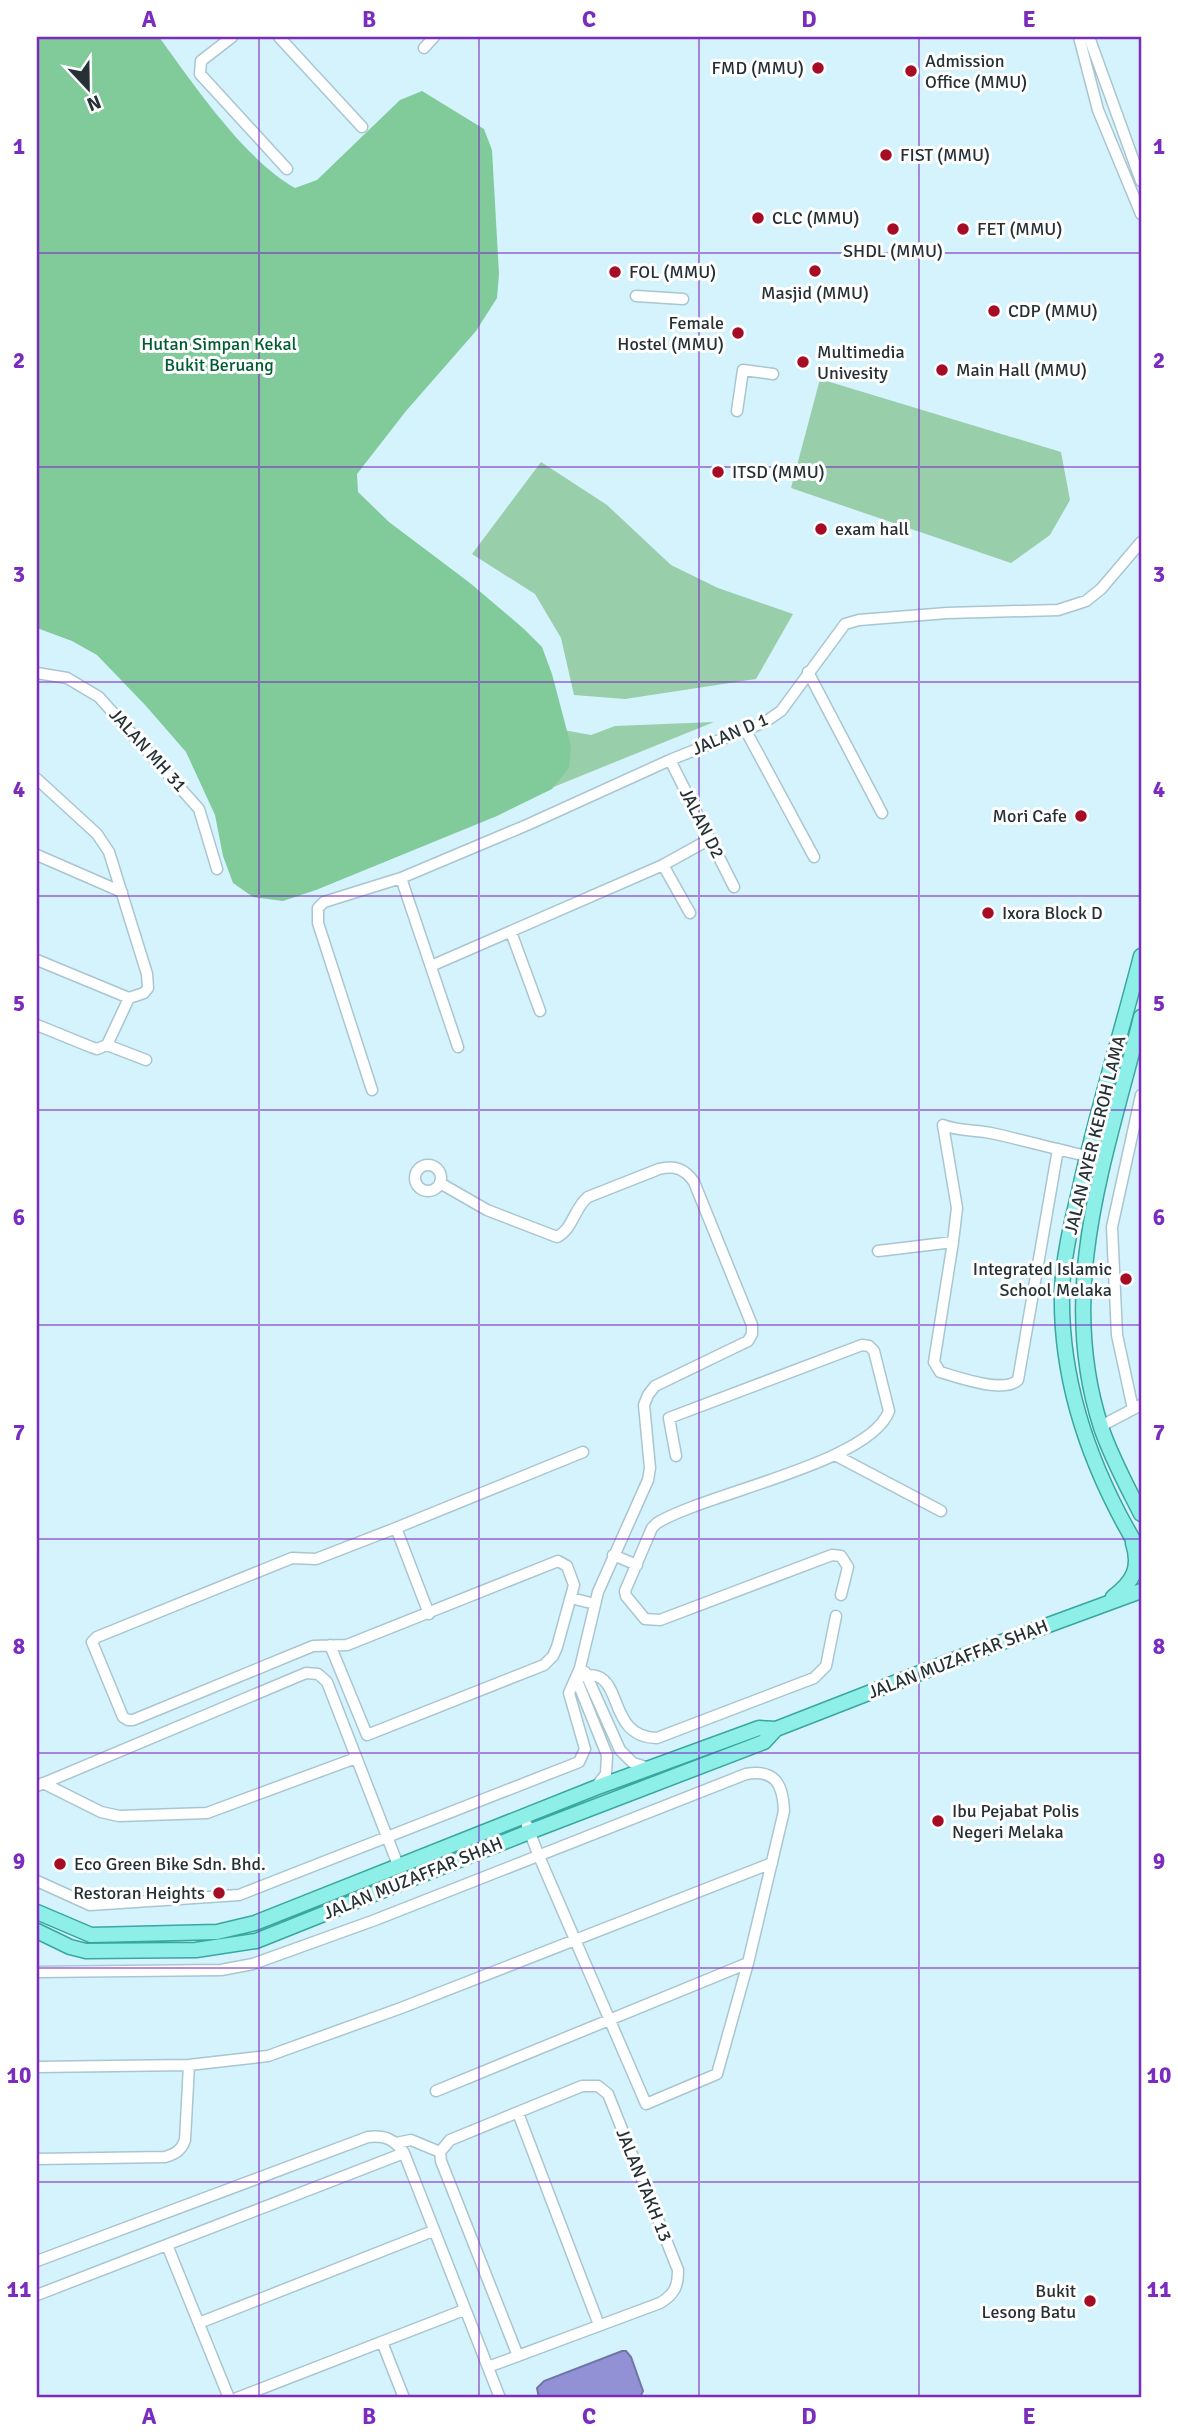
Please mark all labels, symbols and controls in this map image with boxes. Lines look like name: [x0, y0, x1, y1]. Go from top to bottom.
text: A: [142, 5, 157, 34]
text: B: [362, 5, 376, 34]
text: C: [582, 5, 596, 34]
text: D: [801, 5, 817, 34]
text: E: [1022, 5, 1036, 34]
place label: Admission Office (MMU): [925, 50, 1027, 93]
north arrow: [52, 52, 122, 122]
place label: FMD (MMU): [711, 57, 804, 79]
marker: FMD (MMU): [810, 60, 826, 76]
marker: Admission Office (MMU): [903, 63, 919, 79]
text: N: [83, 89, 105, 116]
text: 1: [13, 132, 25, 161]
text: 1: [1153, 132, 1165, 161]
place label: FIST (MMU): [900, 144, 990, 166]
marker: FIST (MMU): [878, 147, 894, 163]
place label: CLC (MMU): [772, 207, 860, 229]
marker: CLC (MMU): [750, 210, 766, 226]
place label: FET (MMU): [977, 218, 1062, 240]
marker: SHDL (MMU): [885, 221, 901, 237]
marker: FET (MMU): [955, 221, 971, 237]
place label: SHDL (MMU): [843, 240, 943, 262]
place label: FOL (MMU): [629, 261, 716, 283]
marker: Masjid (MMU): [807, 263, 823, 279]
marker: FOL (MMU): [607, 264, 623, 280]
place label: Masjid (MMU): [761, 282, 869, 304]
place label: CDP (MMU): [1008, 300, 1098, 322]
marker: CDP (MMU): [986, 303, 1002, 319]
place label: Female Hostel (MMU): [617, 312, 724, 355]
marker: Female Hostel (MMU): [730, 325, 746, 341]
park label: Hutan Simpan Kekal Bukit Beruang: [141, 333, 297, 376]
place label: Multimedia Univesity: [817, 341, 905, 384]
text: 2: [13, 346, 25, 375]
text: 2: [1153, 346, 1165, 375]
marker: Multimedia Univesity: [795, 354, 811, 370]
place label: Main Hall (MMU): [956, 359, 1087, 381]
marker: Main Hall (MMU): [934, 362, 950, 378]
place label: ITSD (MMU): [732, 461, 825, 483]
marker: ITSD (MMU): [710, 464, 726, 480]
place label: exam hall: [835, 518, 909, 540]
marker: exam hall: [813, 521, 829, 537]
text: 3: [13, 560, 25, 589]
text: 3: [1153, 560, 1165, 589]
street label: JALAN MH 31: [105, 704, 191, 796]
street label: JALAN D 1: [689, 708, 771, 760]
text: 4: [13, 775, 25, 804]
text: 4: [1153, 775, 1165, 804]
street label: JALAN D2: [675, 784, 729, 862]
place label: Mori Cafe: [993, 805, 1067, 827]
marker: Mori Cafe: [1073, 808, 1089, 824]
place label: Ixora Block D: [1002, 902, 1103, 924]
marker: Ixora Block D: [980, 905, 996, 921]
text: 5: [13, 989, 25, 1018]
text: 5: [1153, 989, 1165, 1018]
street label: JALAN AYER KEROH LAMA: [1060, 1033, 1130, 1237]
text: 6: [13, 1203, 25, 1232]
text: 6: [1153, 1203, 1165, 1232]
place label: Integrated Islamic School Melaka: [973, 1258, 1112, 1301]
marker: Integrated Islamic School Melaka: [1118, 1271, 1134, 1287]
text: 7: [13, 1418, 25, 1447]
text: 7: [1153, 1418, 1165, 1447]
street label: JALAN MUZAFFAR SHAH: [865, 1614, 1051, 1704]
text: 8: [13, 1632, 25, 1661]
text: 8: [1153, 1632, 1165, 1661]
place label: Ibu Pejabat Polis Negeri Melaka: [952, 1800, 1079, 1843]
marker: Ibu Pejabat Polis Negeri Melaka: [930, 1813, 946, 1829]
street label: JALAN MUZAFFAR SHAH: [320, 1832, 506, 1924]
text: 9: [13, 1847, 25, 1876]
text: 9: [1153, 1847, 1165, 1876]
place label: Eco Green Bike Sdn. Bhd.: [74, 1853, 266, 1875]
marker: Eco Green Bike Sdn. Bhd.: [52, 1856, 68, 1872]
place label: Restoran Heights: [73, 1882, 205, 1904]
marker: Restoran Heights: [211, 1885, 227, 1901]
text: 10: [7, 2061, 31, 2090]
text: 10: [1147, 2061, 1171, 2090]
street label: JALAN TAKH 13: [611, 2125, 677, 2245]
text: 11: [7, 2275, 31, 2304]
text: 11: [1147, 2275, 1171, 2304]
place label: Bukit Lesong Batu: [982, 2280, 1076, 2323]
marker: Bukit Lesong Batu: [1082, 2293, 1098, 2309]
text: A: [142, 2402, 157, 2431]
text: B: [362, 2402, 376, 2431]
text: C: [582, 2402, 596, 2431]
text: D: [801, 2402, 817, 2431]
text: E: [1022, 2402, 1036, 2431]

